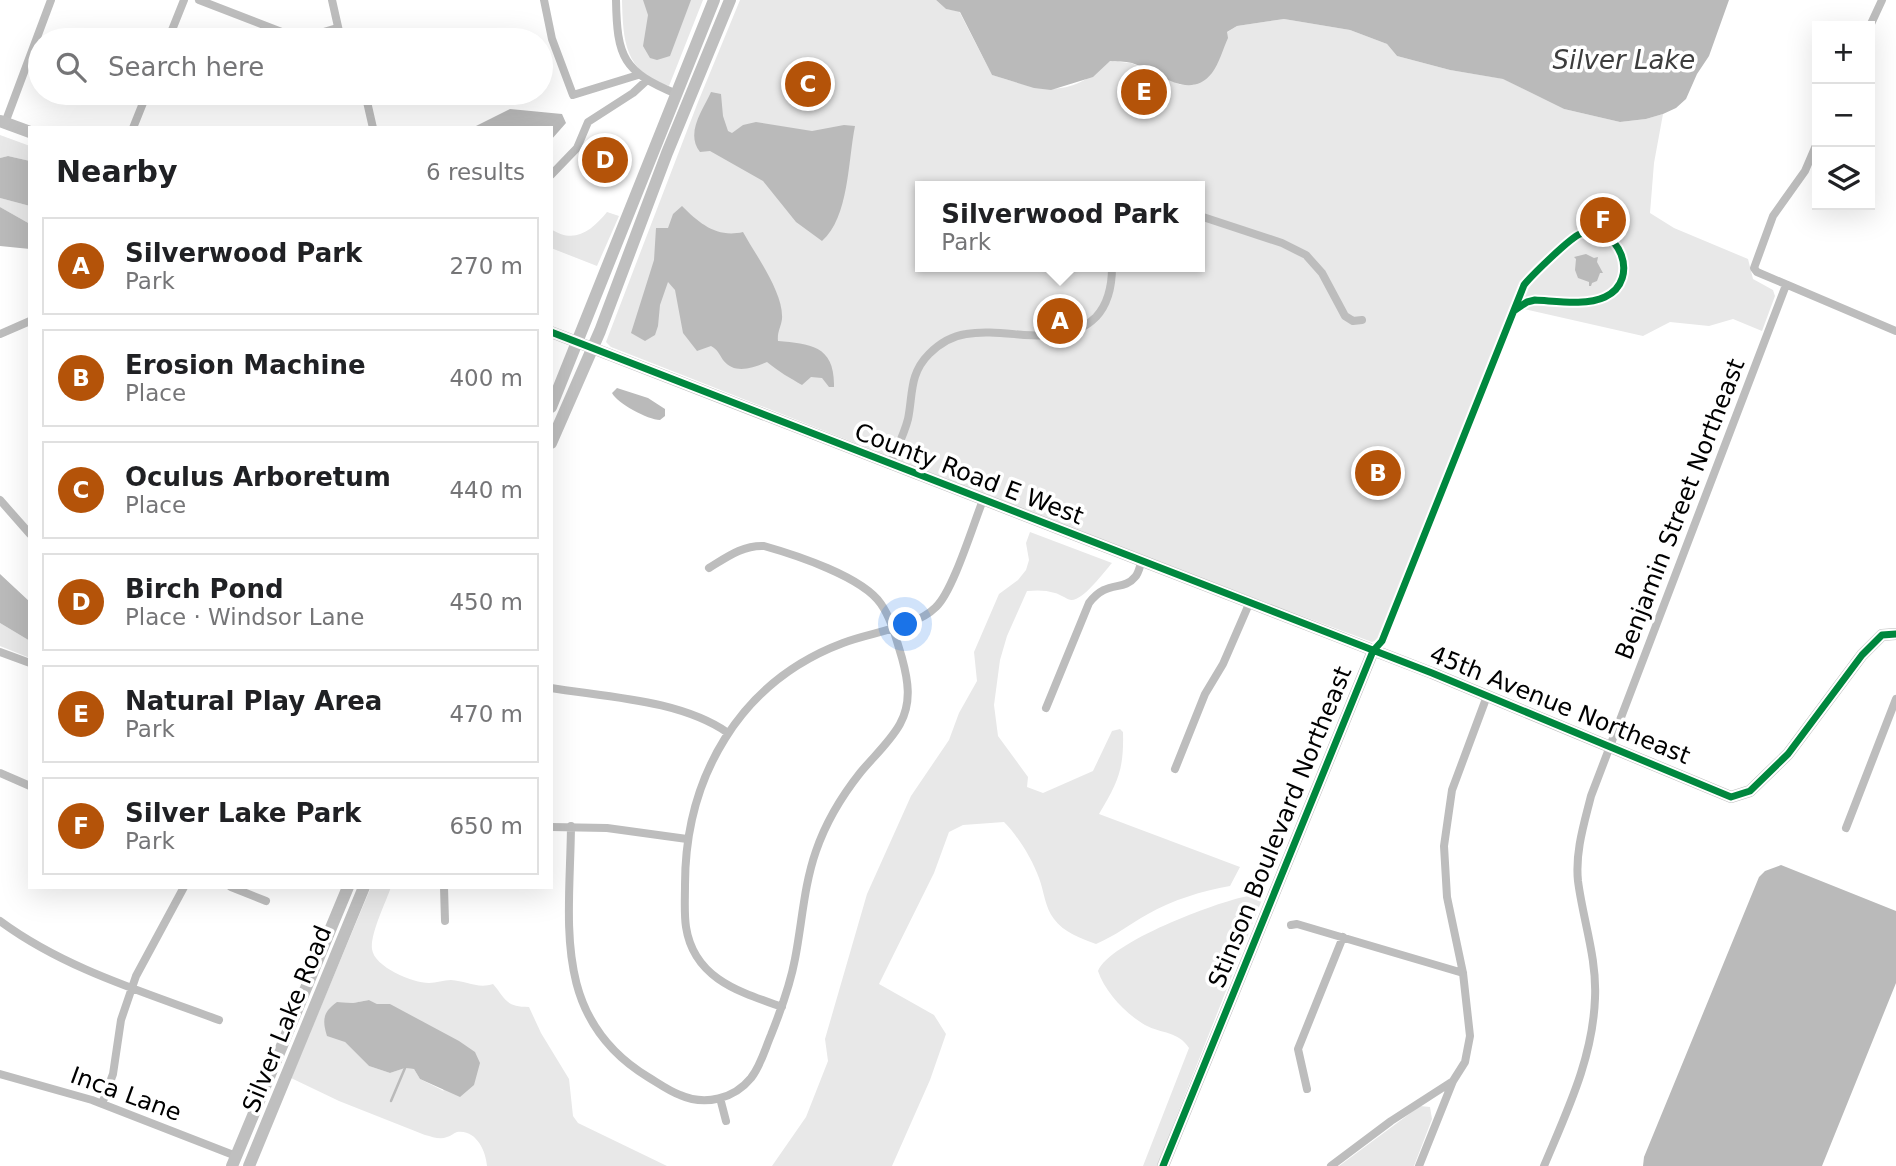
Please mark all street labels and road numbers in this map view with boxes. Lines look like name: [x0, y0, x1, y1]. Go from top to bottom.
street label: Benjamin Street Northeast: [1610, 355, 1750, 663]
street label: County Road E West: [851, 417, 1087, 531]
street label: 45th Avenue Northeast: [1426, 640, 1694, 770]
street label: Stinson Boulevard Northeast: [1203, 662, 1357, 992]
street label: Silver Lake Road: [237, 922, 337, 1116]
street label: Inca Lane: [67, 1061, 185, 1127]

